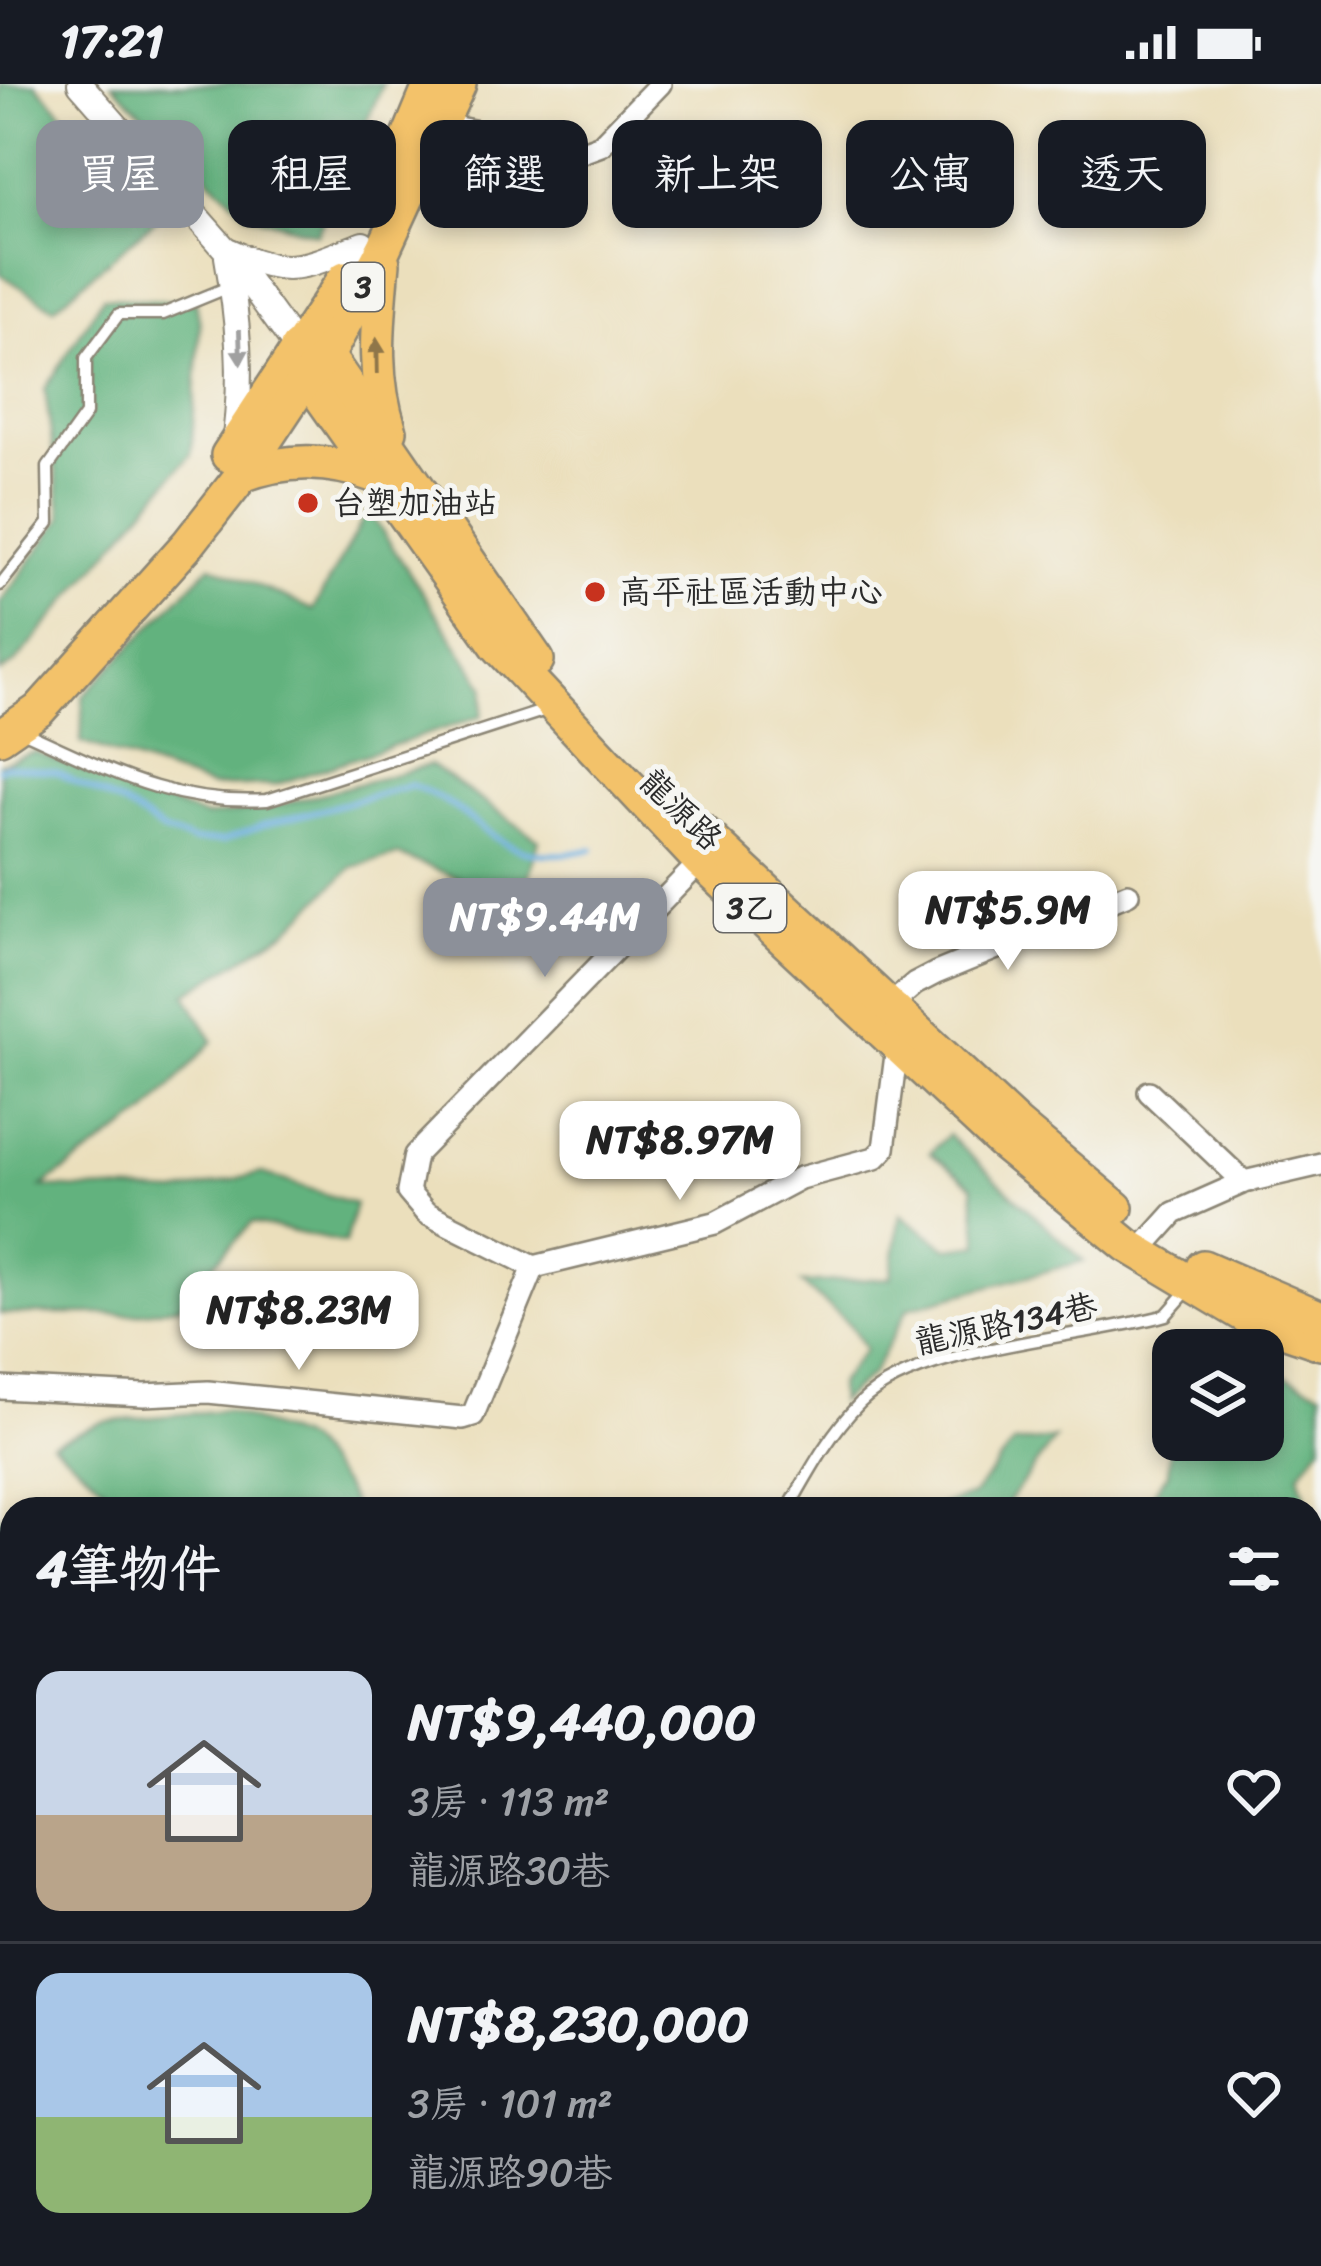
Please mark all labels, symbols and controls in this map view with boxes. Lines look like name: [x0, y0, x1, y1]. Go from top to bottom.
text: 17:21: [60, 2, 164, 82]
chip: 買屋: [36, 120, 204, 228]
chip: 租屋: [228, 120, 396, 228]
chip: 篩選: [420, 120, 588, 228]
chip: 新上架: [612, 120, 822, 228]
chip: 公寓: [846, 120, 1014, 228]
chip: 透天: [1038, 120, 1206, 228]
road number: 3: [342, 263, 384, 311]
one-way arrow: [231, 329, 250, 367]
one-way arrow: [368, 336, 387, 374]
place label: 台塑加油站: [332, 474, 497, 532]
marker: 台塑加油站: [295, 490, 321, 516]
place label: 高平社區活動中心: [619, 563, 883, 621]
marker: 高平社區活動中心: [582, 579, 608, 605]
street label: 龍源路: [625, 755, 737, 865]
pin: NT$5.9M: [897, 871, 1119, 973]
text: NT$5.9M: [925, 875, 1091, 944]
pin: NT$9.44M: [421, 878, 669, 980]
text: NT$9.44M: [450, 882, 640, 951]
road number: 3乙: [714, 884, 786, 932]
pin: NT$8.97M: [556, 1101, 804, 1203]
text: NT$8.97M: [586, 1105, 774, 1174]
pin: NT$8.23M: [175, 1271, 423, 1373]
text: NT$8.23M: [207, 1275, 391, 1344]
street label: 龍源路134巷: [910, 1276, 1102, 1372]
map controls: [1152, 1329, 1284, 1461]
button: layers: [1152, 1329, 1284, 1461]
text: 4筆物件: [36, 1524, 221, 1614]
icon: filters: [1221, 1536, 1287, 1602]
text: NT$9,440,000: [408, 1677, 756, 1767]
icon: home: [132, 1719, 276, 1863]
icon: heart: [1221, 1758, 1287, 1824]
text: 3房 · 113 m²: [408, 1767, 609, 1836]
text: 龍源路30巷: [408, 1836, 610, 1905]
text: NT$8,230,000: [408, 1979, 749, 2069]
icon: home: [132, 2021, 276, 2165]
icon: heart: [1221, 2060, 1287, 2126]
text: 3房 · 101 m²: [408, 2069, 613, 2138]
text: 龍源路90巷: [408, 2138, 613, 2207]

